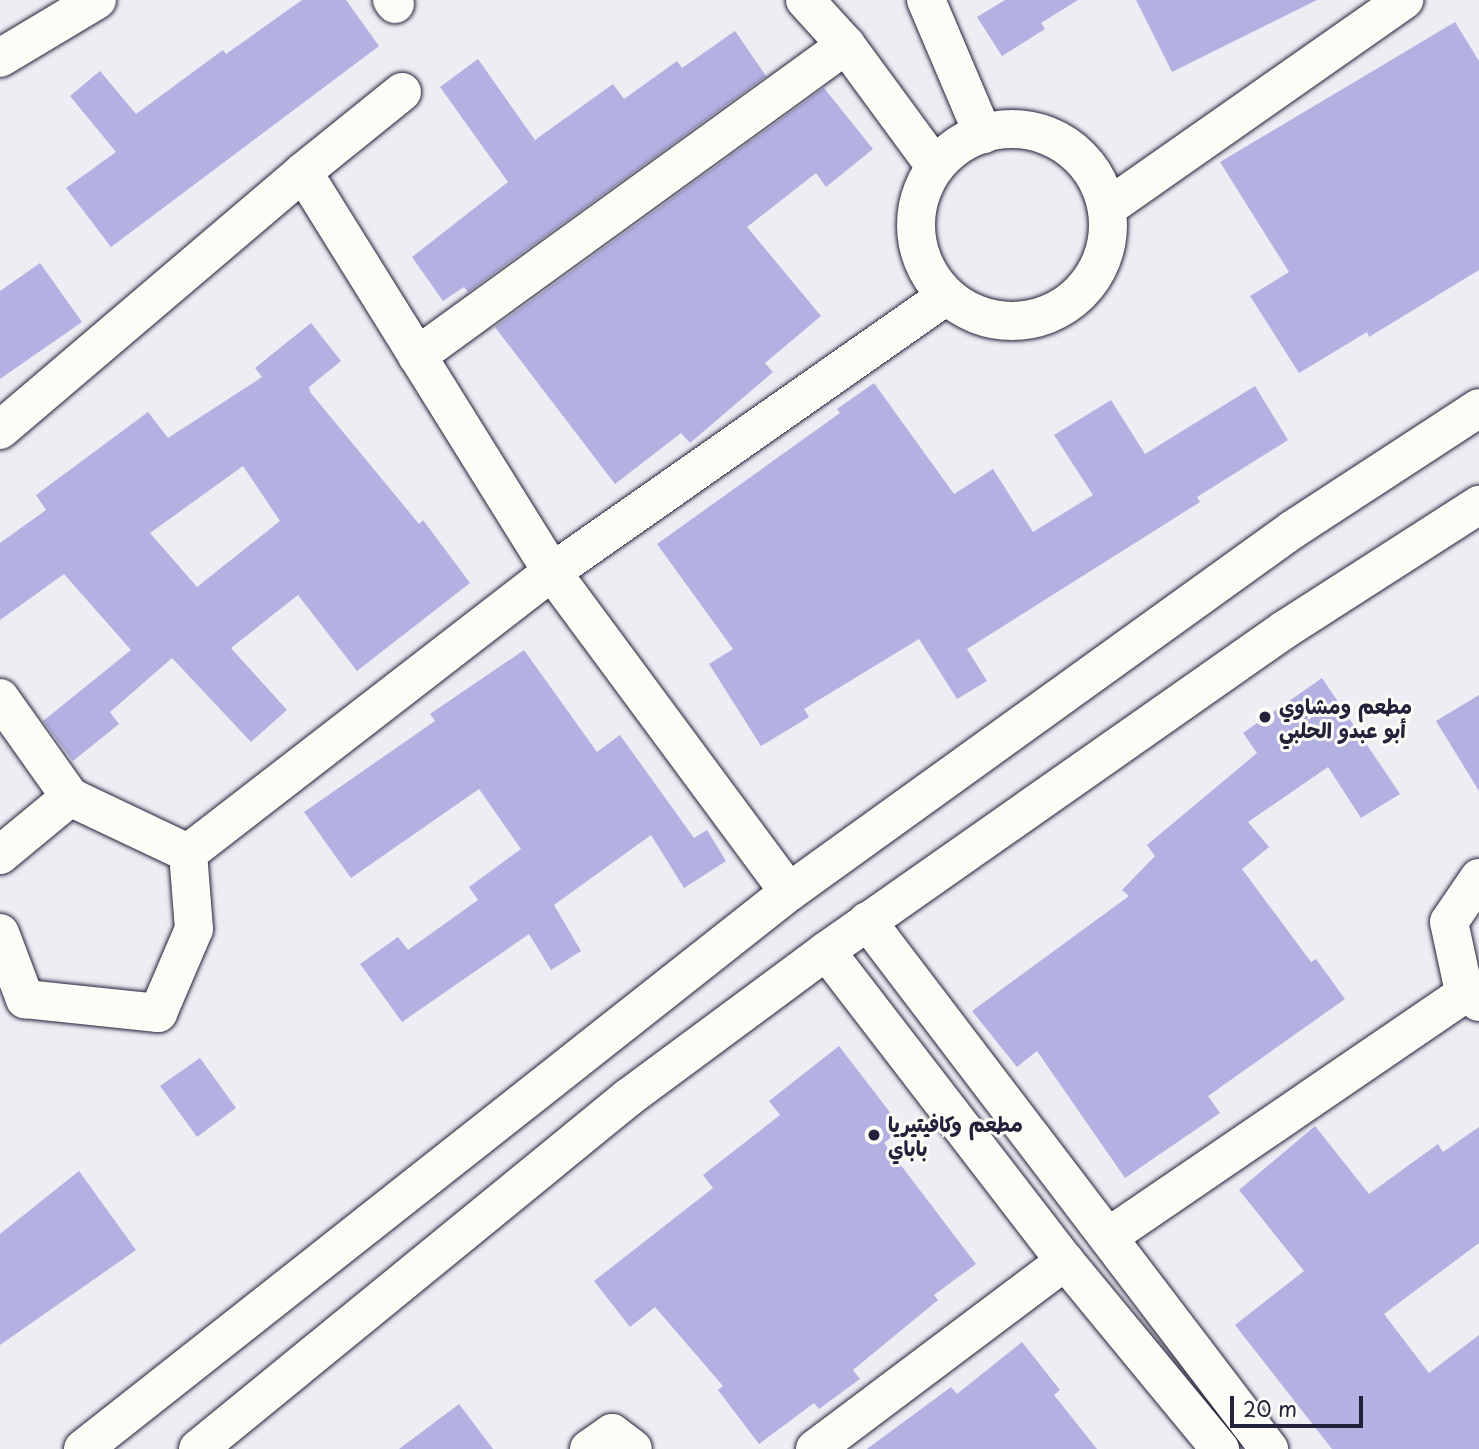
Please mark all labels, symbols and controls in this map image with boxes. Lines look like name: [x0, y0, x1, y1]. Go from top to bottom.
place label: مطعم ومشاوي أبو عبدو الحلبي: [1279, 692, 1412, 742]
marker: مطعم ومشاوي أبو عبدو الحلبي: [1257, 709, 1273, 725]
place label: مطعم وكافيتيريا باباي: [888, 1110, 1023, 1160]
marker: مطعم وكافيتيريا باباي: [866, 1127, 882, 1143]
scale bar: [1234, 1382, 1367, 1426]
text: 20 m: [1243, 1392, 1297, 1424]

